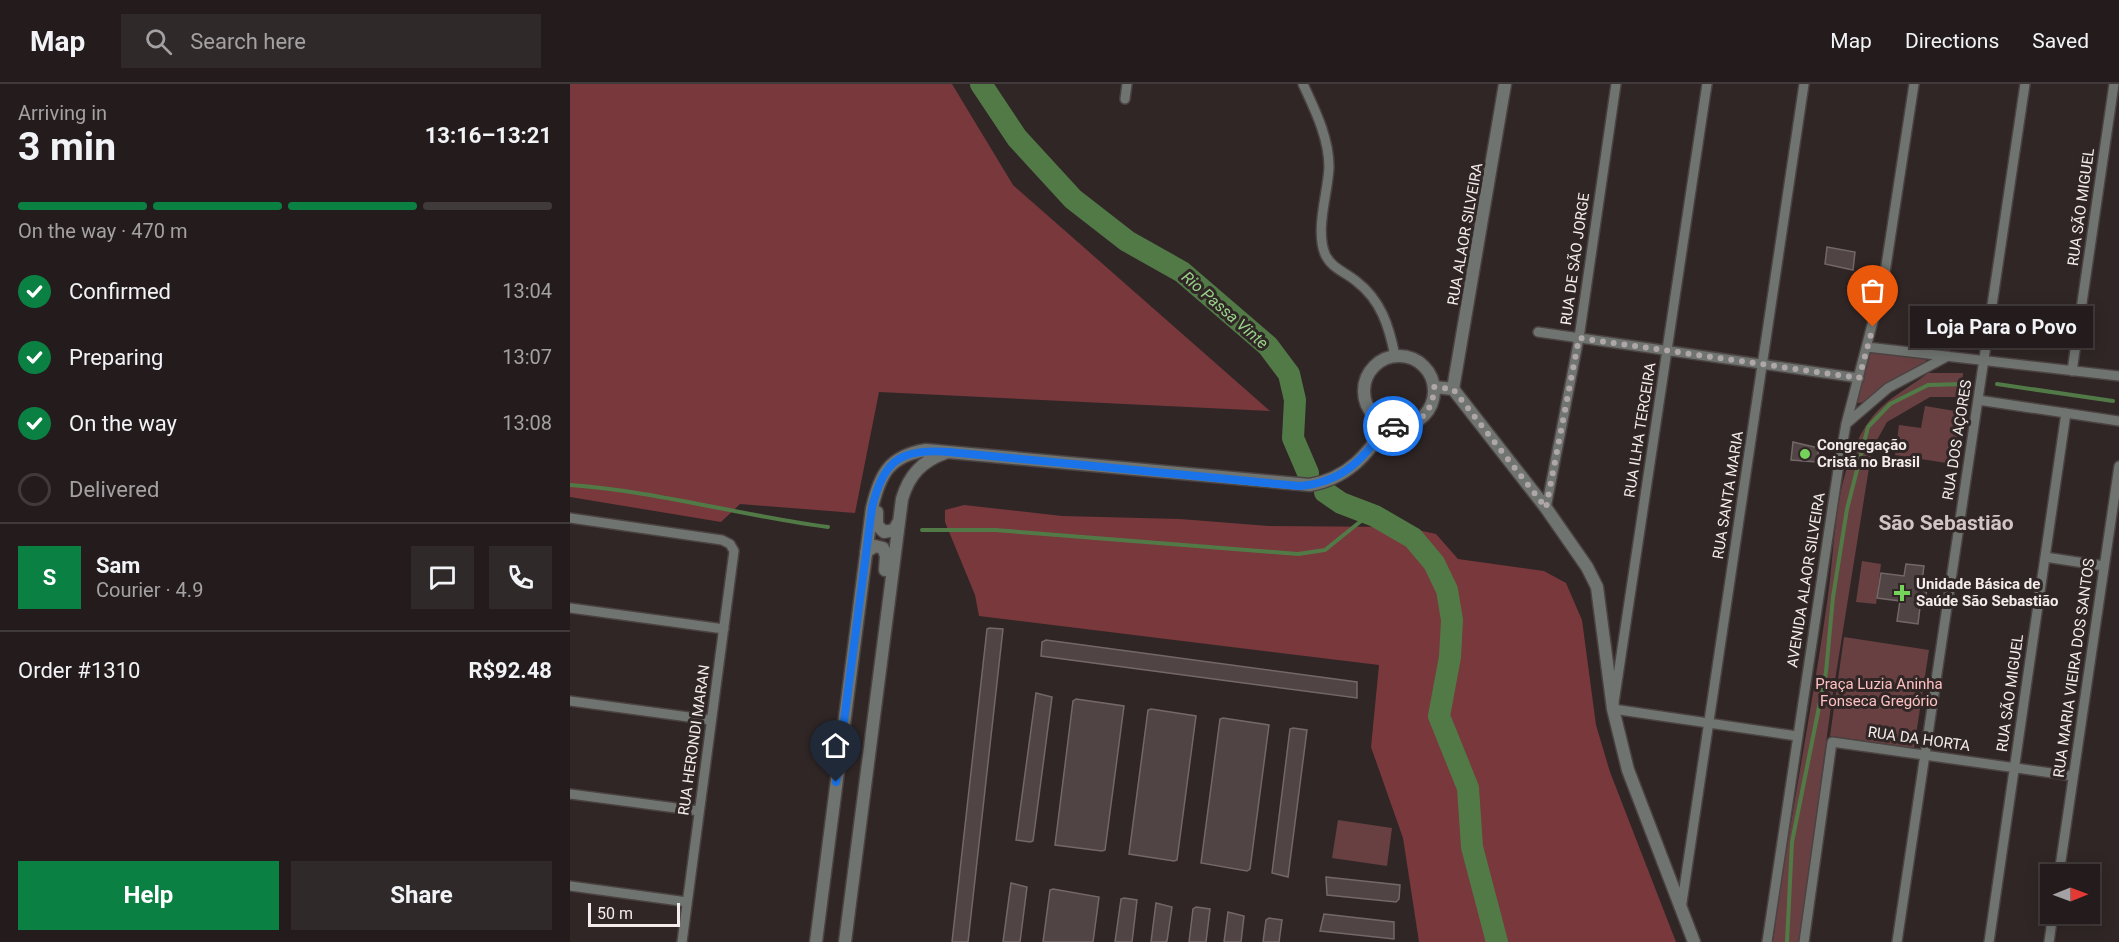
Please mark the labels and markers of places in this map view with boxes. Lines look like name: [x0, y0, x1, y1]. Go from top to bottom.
pin: [1847, 265, 1898, 327]
callout: Loja Para o Povo: [1909, 306, 2092, 348]
place label: Congregação Cristã no Brasil: [1817, 436, 1920, 471]
marker: Congregação Cristã no Brasil: [1798, 447, 1812, 461]
place label: Unidade Básica de Saúde São Sebastião: [1916, 575, 2058, 610]
marker: Unidade Básica de Saúde São Sebastião: [1893, 584, 1911, 602]
pin: [810, 720, 861, 782]

